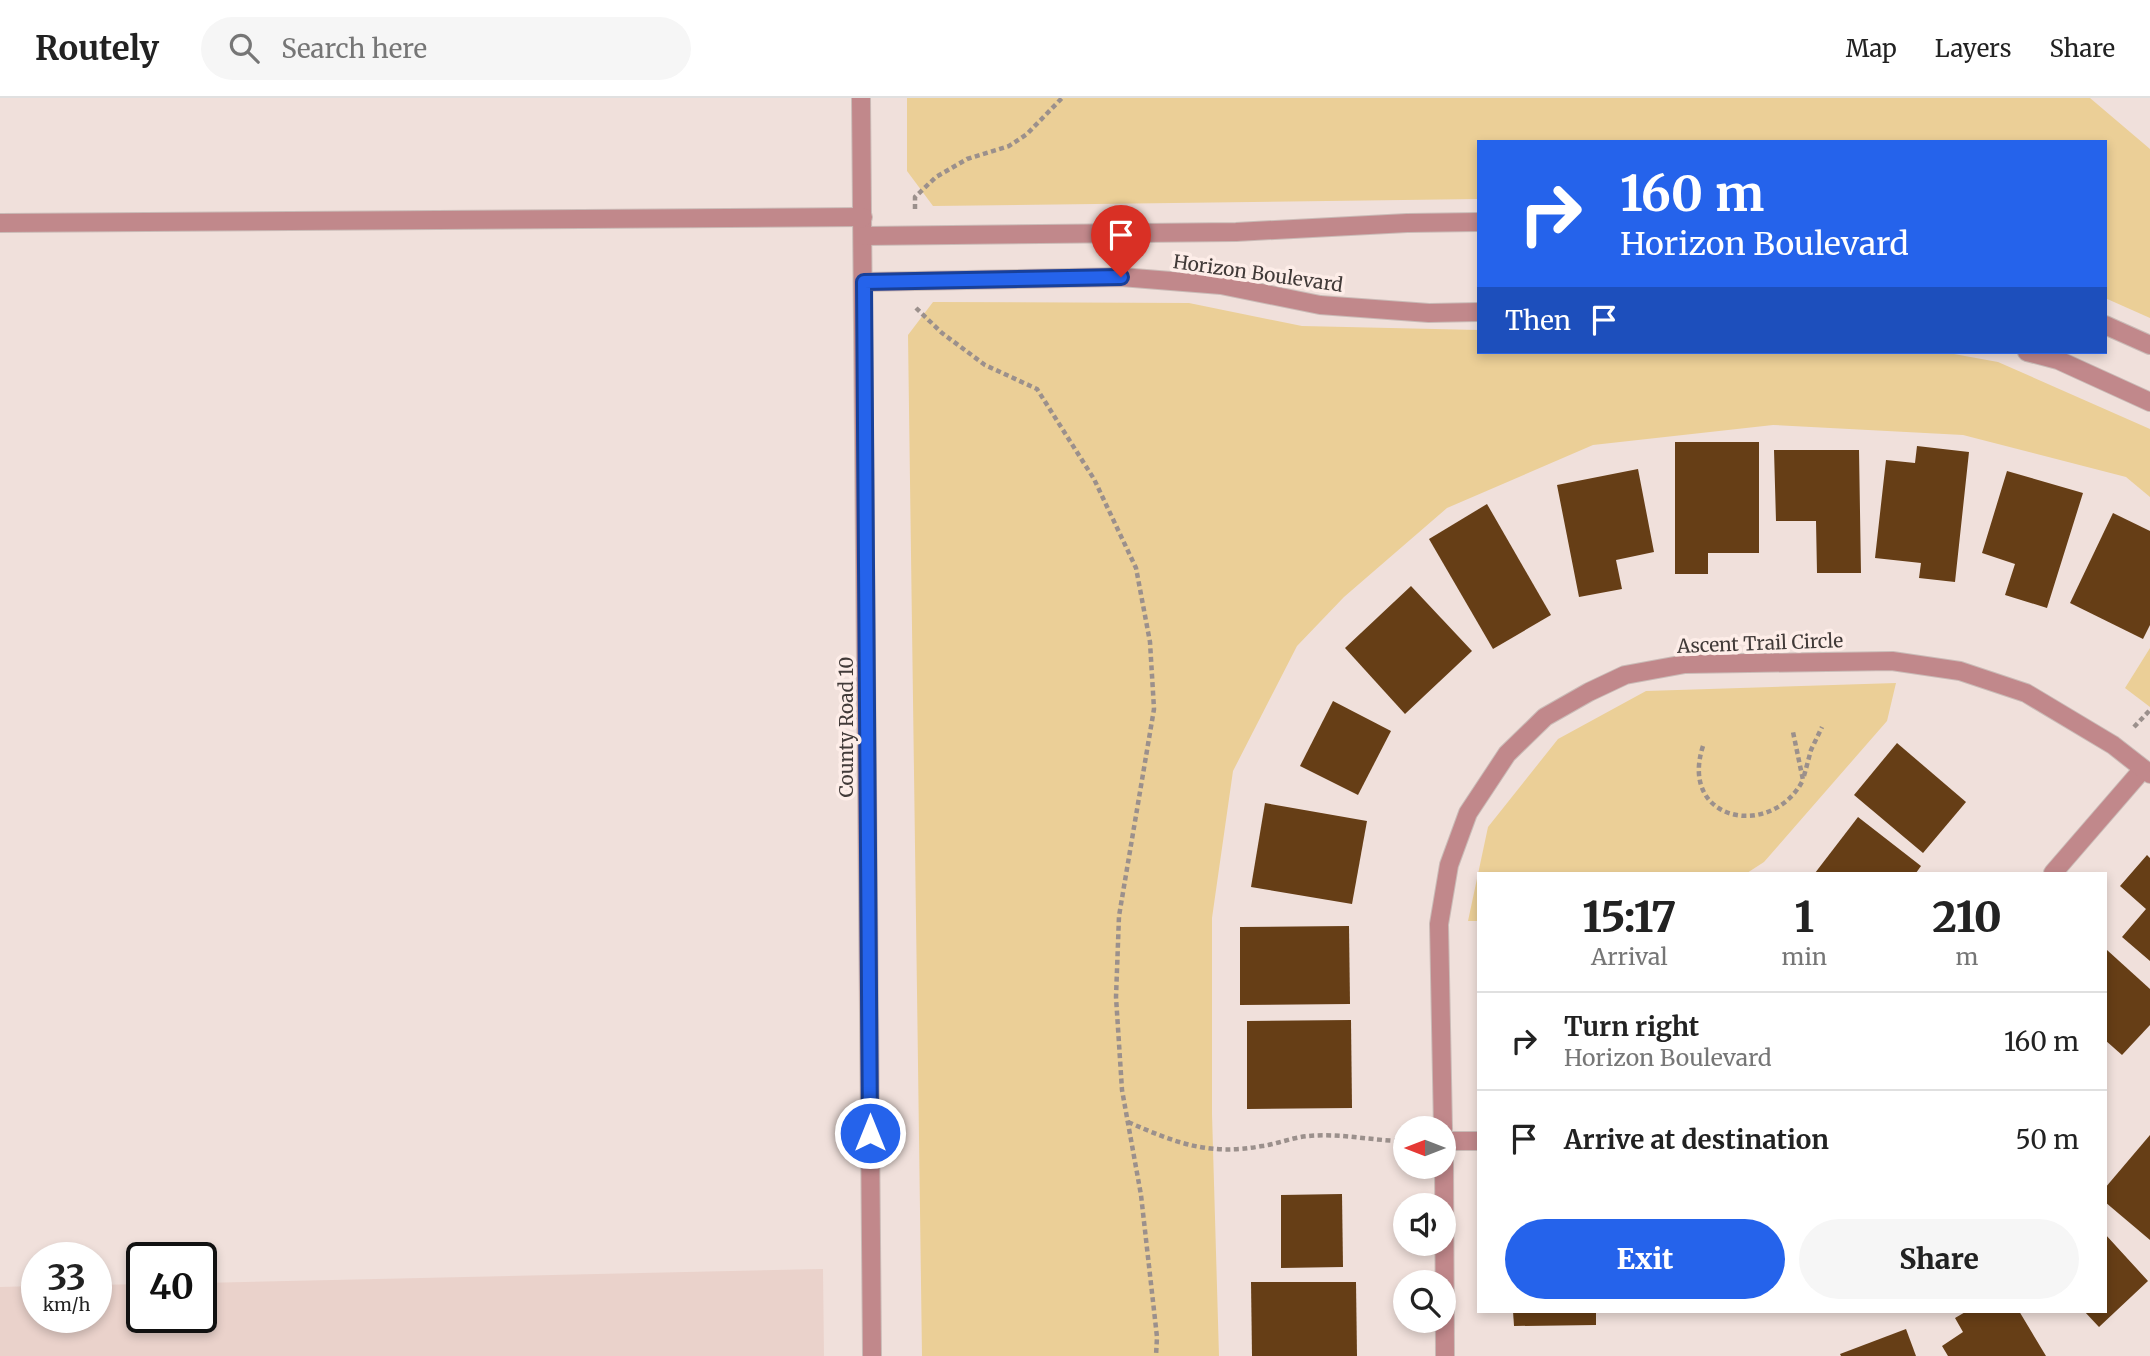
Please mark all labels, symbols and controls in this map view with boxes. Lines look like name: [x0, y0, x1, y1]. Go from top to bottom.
search box: [201, 17, 691, 80]
text: Routely: [35, 28, 159, 69]
icon: search: [225, 29, 263, 67]
text: Search here: [281, 32, 427, 65]
text: Map: [1846, 33, 1897, 64]
text: Layers: [1935, 33, 2011, 64]
text: Share: [2049, 33, 2115, 64]
text: 160 m: [1620, 163, 1764, 224]
icon: right: [1505, 168, 1596, 259]
pin: [1091, 205, 1151, 277]
icon: arrive: [1102, 216, 1140, 254]
text: Horizon Boulevard: [1620, 224, 1909, 264]
street label: Horizon Boulevard: [1171, 249, 1345, 297]
icon: arrive: [1585, 301, 1623, 339]
text: Then: [1505, 304, 1571, 337]
street label: Ascent Trail Circle: [1676, 628, 1844, 658]
street label: County Road 10: [834, 656, 858, 798]
text: 15:17: [1582, 891, 1676, 943]
text: 1: [1795, 891, 1814, 943]
text: 210: [1932, 891, 2002, 943]
text: Arrival: [1591, 942, 1668, 971]
text: min: [1782, 942, 1827, 971]
text: m: [1956, 942, 1978, 971]
text: Turn right: [1564, 1010, 1699, 1043]
icon: right: [1505, 1022, 1543, 1060]
text: 160 m: [2004, 1025, 2079, 1058]
text: Horizon Boulevard: [1564, 1043, 1772, 1072]
position arrow: [833, 1096, 907, 1170]
north arrow: [1393, 1116, 1456, 1180]
map controls: [1393, 1116, 1456, 1333]
icon: arrive: [1505, 1120, 1543, 1158]
text: Arrive at destination: [1564, 1123, 1829, 1156]
text: 50 m: [2015, 1123, 2079, 1156]
button: sound: [1393, 1193, 1456, 1256]
button: Exit: [1505, 1219, 1785, 1299]
button: Share: [1799, 1219, 2079, 1299]
speed limit sign: 40: [126, 1242, 217, 1333]
text: 33: [47, 1256, 86, 1300]
button: search: [1393, 1270, 1456, 1333]
text: km/h: [43, 1293, 90, 1316]

